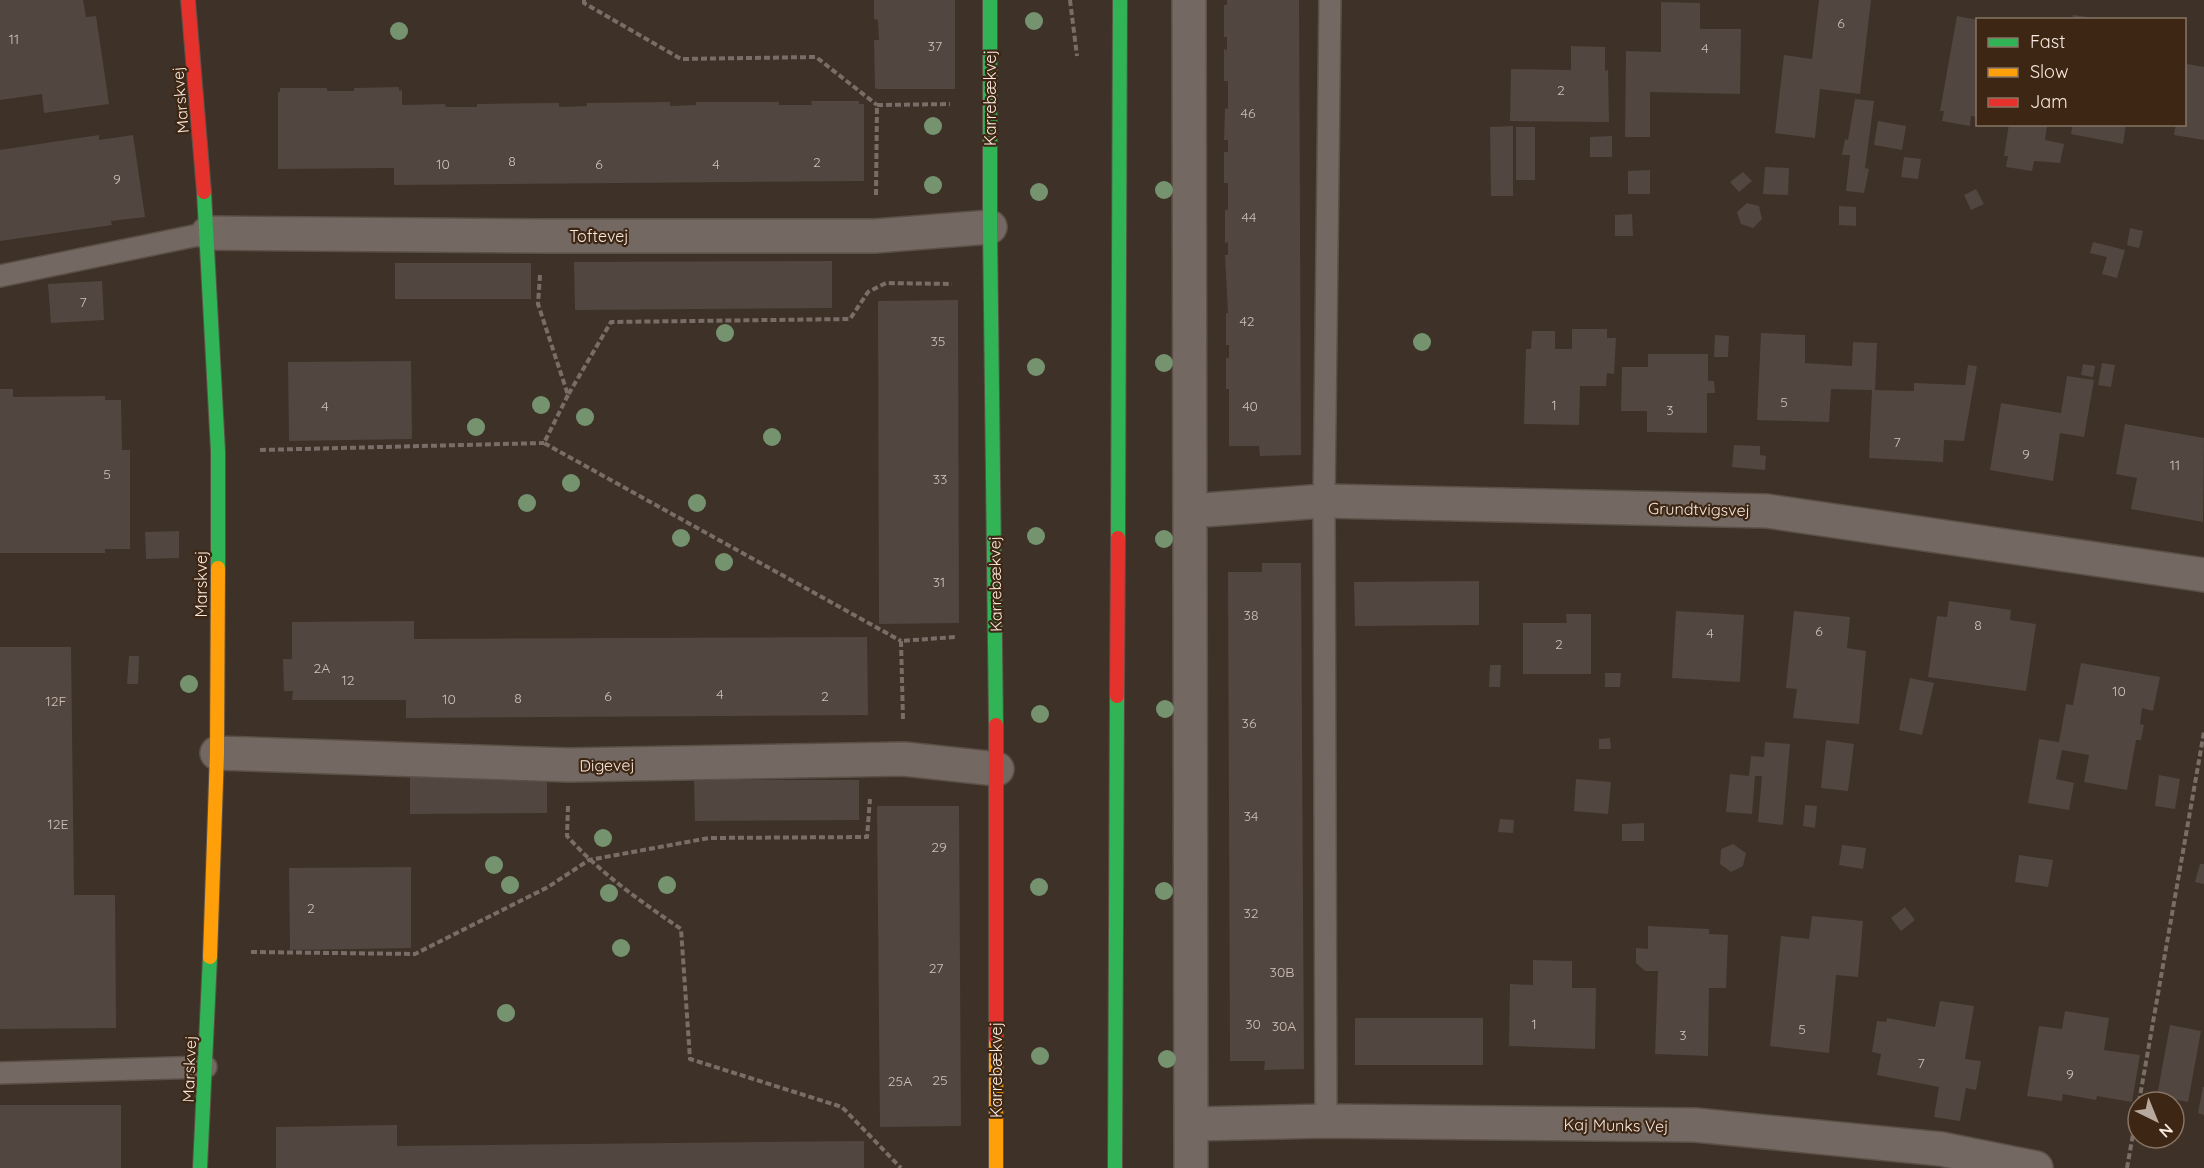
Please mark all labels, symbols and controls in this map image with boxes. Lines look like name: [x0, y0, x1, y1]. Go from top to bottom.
house number: 6: [1837, 14, 1845, 32]
legend: [1976, 18, 2186, 126]
house number: 11: [9, 30, 19, 48]
text: Fast: [2030, 30, 2065, 53]
house number: 37: [928, 37, 942, 55]
house number: 4: [1701, 39, 1709, 57]
street label: Karrebækvej: [980, 50, 1000, 146]
text: Slow: [2030, 60, 2068, 83]
street label: Marskvej: [167, 66, 193, 134]
house number: 2: [1557, 81, 1565, 99]
text: Jam: [2030, 90, 2068, 113]
house number: 46: [1241, 104, 1256, 122]
house number: 8: [508, 152, 516, 170]
house number: 2: [813, 153, 821, 171]
house number: 10: [436, 155, 450, 173]
house number: 6: [595, 155, 603, 173]
house number: 4: [712, 155, 720, 173]
house number: 9: [113, 170, 121, 188]
house number: 44: [1242, 208, 1256, 226]
street label: Toftevej: [569, 226, 629, 246]
house number: 7: [79, 293, 87, 311]
house number: 42: [1239, 312, 1255, 330]
house number: 35: [931, 332, 945, 350]
house number: 5: [1780, 393, 1788, 411]
house number: 1: [1551, 396, 1557, 414]
house number: 4: [321, 397, 329, 415]
house number: 40: [1242, 397, 1258, 415]
house number: 3: [1666, 401, 1674, 419]
house number: 7: [1893, 433, 1901, 451]
house number: 9: [2022, 445, 2030, 463]
house number: 11: [2170, 456, 2180, 474]
house number: 5: [103, 465, 111, 483]
house number: 33: [933, 470, 947, 488]
street label: Grundtvigsvej: [1648, 498, 1750, 520]
street label: Karrebækvej: [984, 536, 1006, 632]
street label: Marskvej: [191, 551, 211, 617]
house number: 31: [933, 573, 945, 591]
house number: 38: [1244, 606, 1258, 624]
house number: 8: [1974, 616, 1982, 634]
house number: 6: [1815, 622, 1823, 640]
house number: 4: [1706, 624, 1714, 642]
house number: 2: [1555, 635, 1563, 653]
house number: 2A: [314, 659, 330, 677]
house number: 12: [342, 671, 355, 689]
house number: 10: [2112, 682, 2126, 700]
house number: 4: [716, 685, 724, 703]
house number: 6: [604, 687, 612, 705]
house number: 2: [821, 687, 829, 705]
house number: 8: [514, 689, 522, 707]
house number: 10: [442, 690, 456, 708]
house number: 12F: [46, 692, 66, 710]
house number: 36: [1242, 714, 1257, 732]
street label: Digevej: [579, 755, 635, 775]
house number: 34: [1244, 807, 1258, 825]
house number: 12E: [48, 815, 68, 833]
house number: 29: [931, 838, 947, 856]
house number: 2: [307, 899, 315, 917]
house number: 32: [1243, 904, 1259, 922]
house number: 27: [929, 959, 943, 977]
house number: 30B: [1270, 963, 1294, 981]
house number: 30: [1245, 1015, 1261, 1033]
house number: 1: [1531, 1015, 1537, 1033]
house number: 30A: [1272, 1017, 1296, 1035]
house number: 5: [1798, 1020, 1806, 1038]
street label: Karrebækvej: [986, 1022, 1006, 1118]
house number: 3: [1679, 1026, 1687, 1044]
street label: Marskvej: [178, 1035, 200, 1103]
house number: 7: [1917, 1054, 1925, 1072]
house number: 9: [2066, 1065, 2074, 1083]
house number: 25: [932, 1071, 948, 1089]
house number: 25A: [888, 1072, 912, 1090]
north arrow: [2126, 1090, 2186, 1150]
street label: Kaj Munks Vej: [1563, 1114, 1669, 1136]
text: N: [2155, 1120, 2177, 1142]

